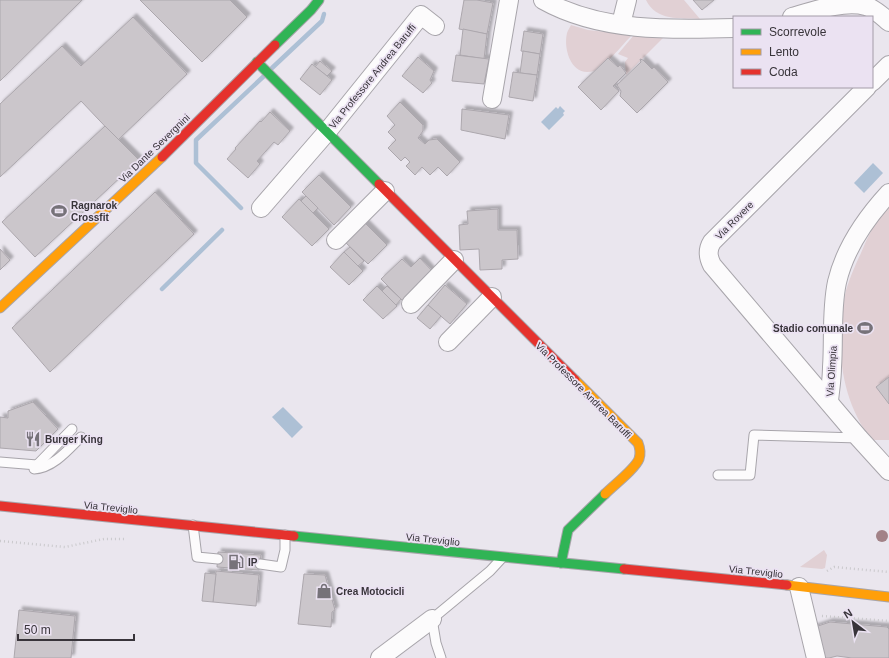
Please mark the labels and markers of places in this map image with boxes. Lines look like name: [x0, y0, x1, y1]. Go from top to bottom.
place label: Ragnarok Crossfit: [71, 200, 118, 223]
sports icon: Ragnarok Crossfit: [50, 202, 68, 220]
sports icon: Stadio comunale: [856, 319, 874, 337]
place label: Stadio comunale: [773, 323, 853, 334]
restaurant icon: Burger King: [24, 430, 42, 448]
place label: Burger King: [45, 434, 103, 445]
fuel station icon: IP: [227, 553, 245, 571]
place label: IP: [248, 557, 258, 568]
shop icon: Crea Motocicli: [315, 582, 333, 600]
place label: Crea Motocicli: [336, 586, 405, 597]

